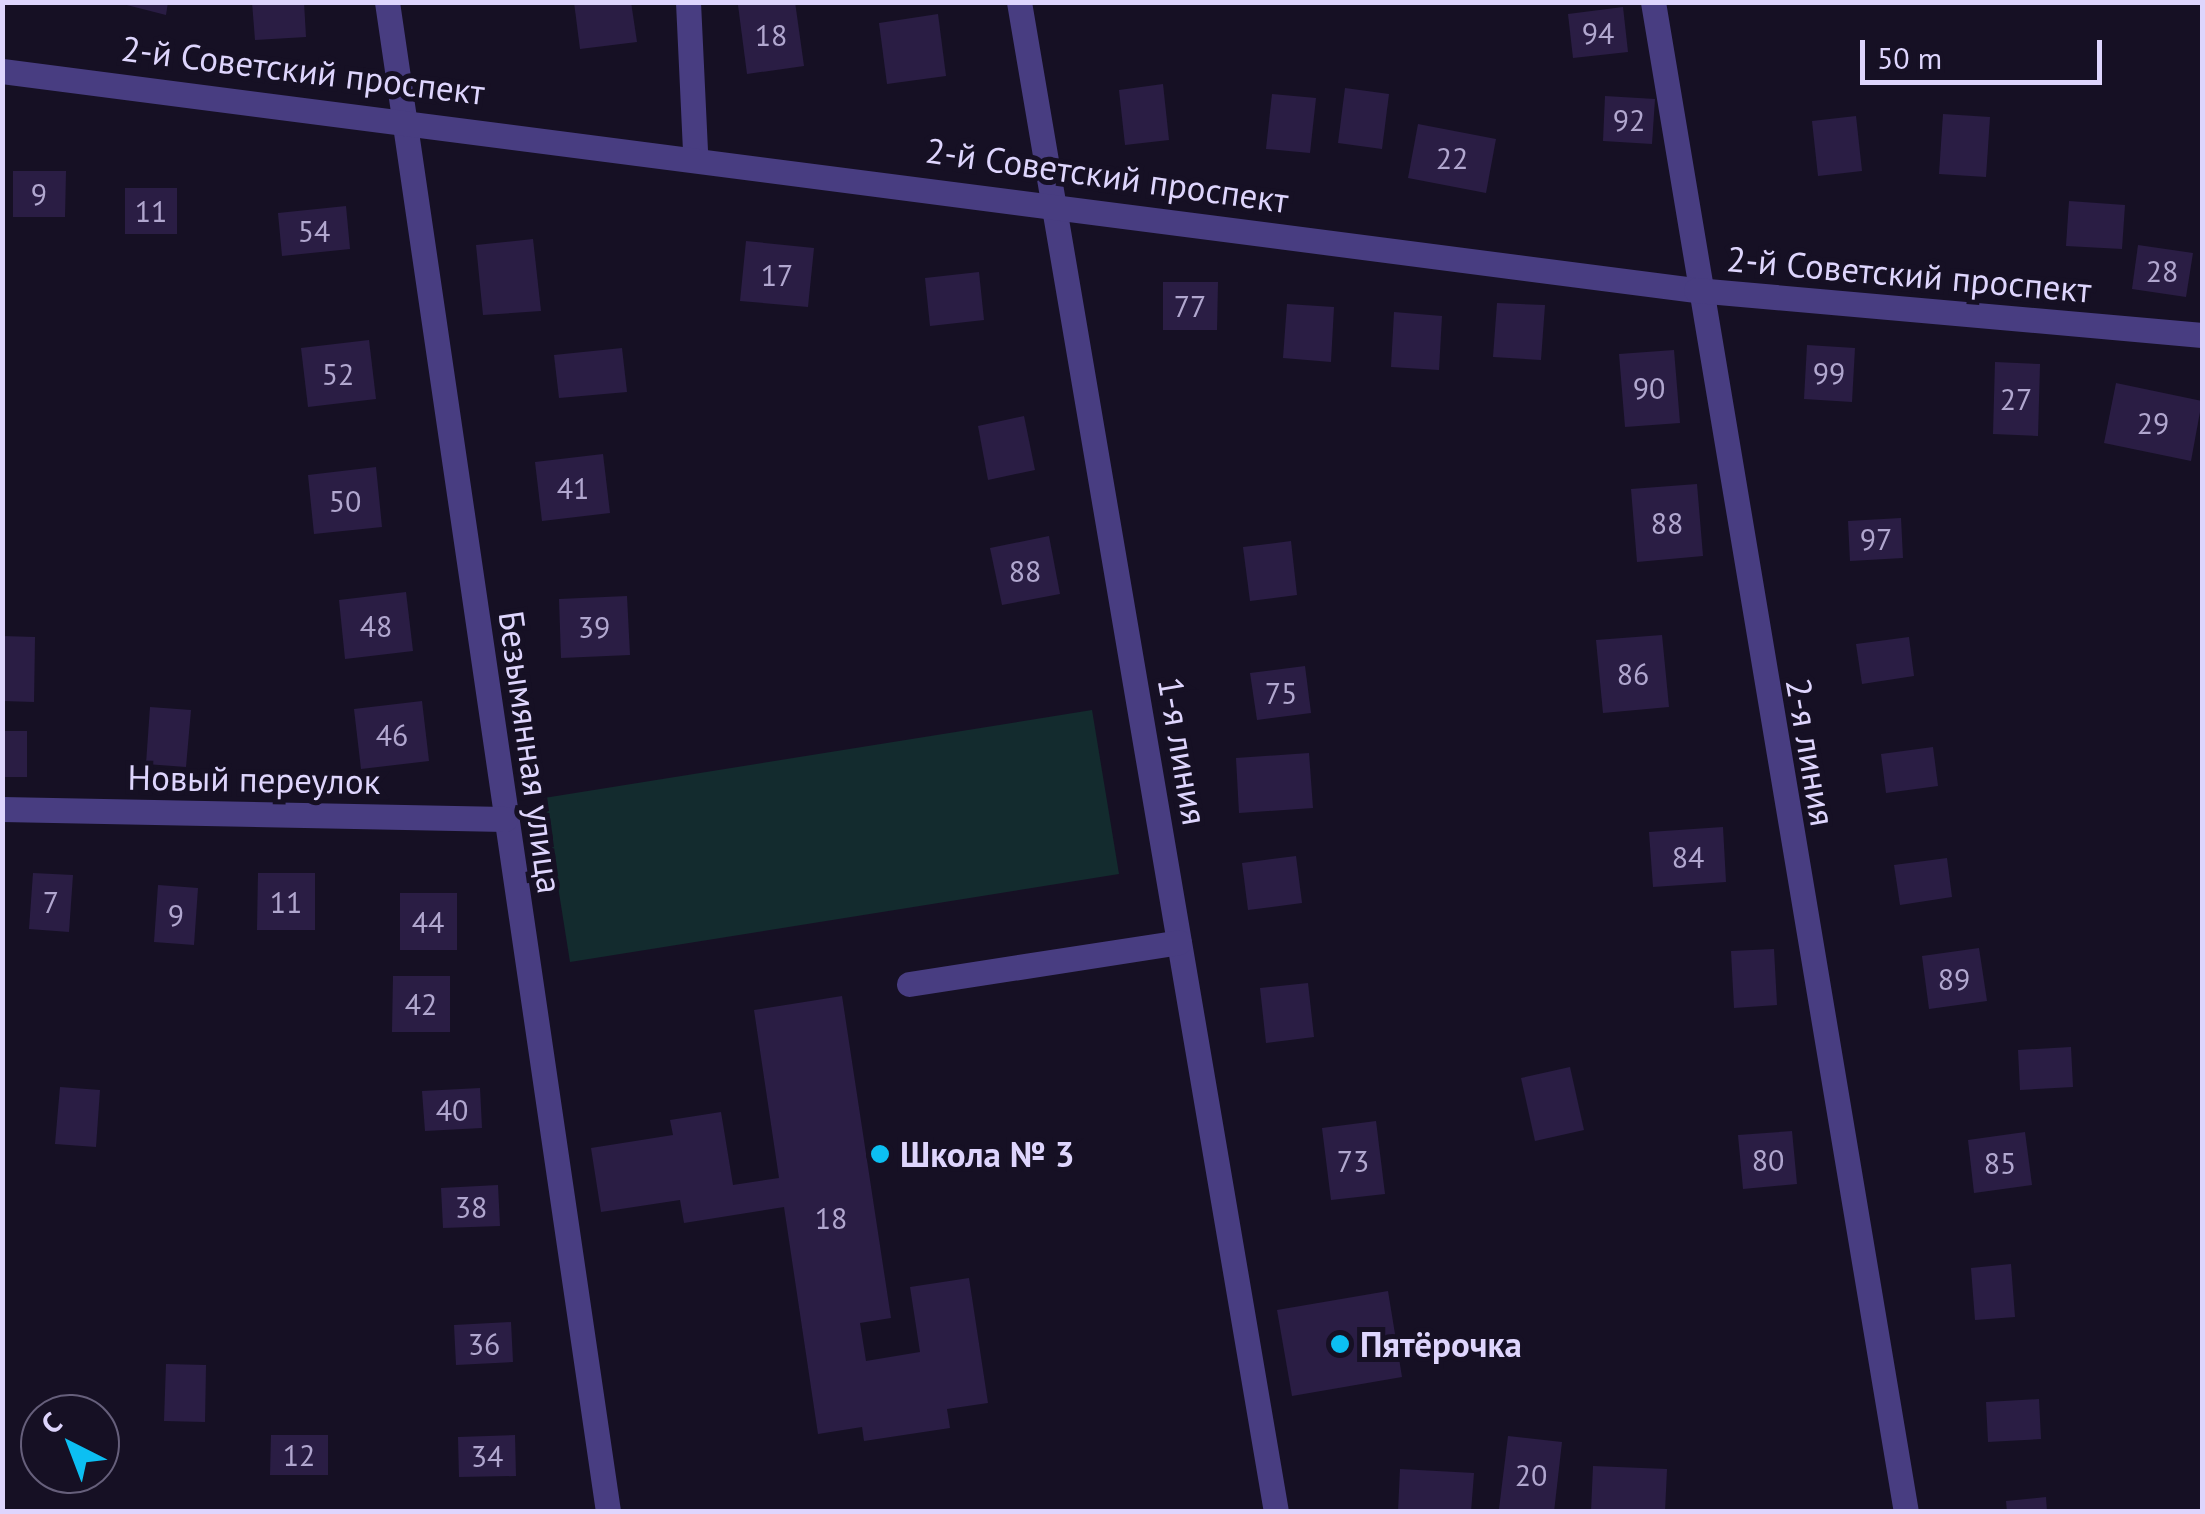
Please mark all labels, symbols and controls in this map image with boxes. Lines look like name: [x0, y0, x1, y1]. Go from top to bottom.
house number: 94: [1582, 15, 1614, 51]
house number: 18: [755, 17, 787, 53]
scale bar: [1865, 20, 2108, 82]
street label: 2-й Советский проспект: [119, 27, 487, 113]
text: 50 m: [1877, 38, 1942, 77]
house number: 92: [1613, 102, 1645, 138]
street label: 2-й Советский проспект: [923, 129, 1291, 221]
house number: 22: [1436, 140, 1468, 176]
house number: 9: [31, 176, 47, 212]
house number: 11: [135, 193, 167, 229]
house number: 54: [298, 213, 330, 249]
street label: 2-й Советский проспект: [1725, 237, 2093, 311]
house number: 28: [2146, 253, 2178, 289]
house number: 17: [761, 257, 793, 293]
house number: 77: [1174, 288, 1206, 324]
house number: 99: [1813, 355, 1845, 391]
house number: 52: [322, 356, 354, 392]
house number: 90: [1633, 370, 1665, 406]
house number: 27: [2000, 381, 2032, 417]
house number: 29: [2137, 405, 2169, 441]
house number: 41: [557, 470, 589, 506]
house number: 50: [329, 483, 361, 519]
house number: 88: [1651, 505, 1683, 541]
house number: 97: [1860, 521, 1892, 557]
house number: 88: [1009, 553, 1041, 589]
house number: 48: [360, 608, 392, 644]
street label: Безымянная улица: [490, 608, 572, 896]
house number: 39: [578, 609, 610, 645]
house number: 86: [1617, 656, 1649, 692]
street label: 1-я линия: [1149, 674, 1217, 828]
house number: 75: [1265, 675, 1297, 711]
street label: 2-я линия: [1777, 675, 1845, 829]
house number: 46: [376, 717, 408, 753]
street label: Новый переулок: [127, 756, 381, 802]
house number: 84: [1672, 839, 1704, 875]
house number: 7: [43, 884, 59, 920]
house number: 11: [270, 884, 302, 920]
house number: 9: [168, 897, 184, 933]
house number: 44: [412, 904, 444, 940]
house number: 89: [1938, 961, 1970, 997]
house number: 42: [405, 986, 437, 1022]
house number: 40: [436, 1092, 468, 1128]
place label: Школа № 3: [900, 1133, 1074, 1175]
house number: 80: [1752, 1142, 1784, 1178]
marker: Школа № 3: [869, 1143, 891, 1165]
house number: 73: [1337, 1143, 1369, 1179]
house number: 85: [1984, 1145, 2016, 1181]
house number: 38: [455, 1189, 487, 1225]
house number: 18: [815, 1200, 847, 1236]
place label: Пятёрочка: [1360, 1323, 1522, 1365]
house number: 36: [468, 1326, 500, 1362]
marker: Пятёрочка: [1329, 1333, 1351, 1355]
north arrow: [20, 1394, 120, 1494]
text: С: [33, 1404, 69, 1442]
house number: 12: [283, 1437, 315, 1473]
house number: 34: [471, 1438, 503, 1474]
house number: 20: [1515, 1457, 1547, 1493]

